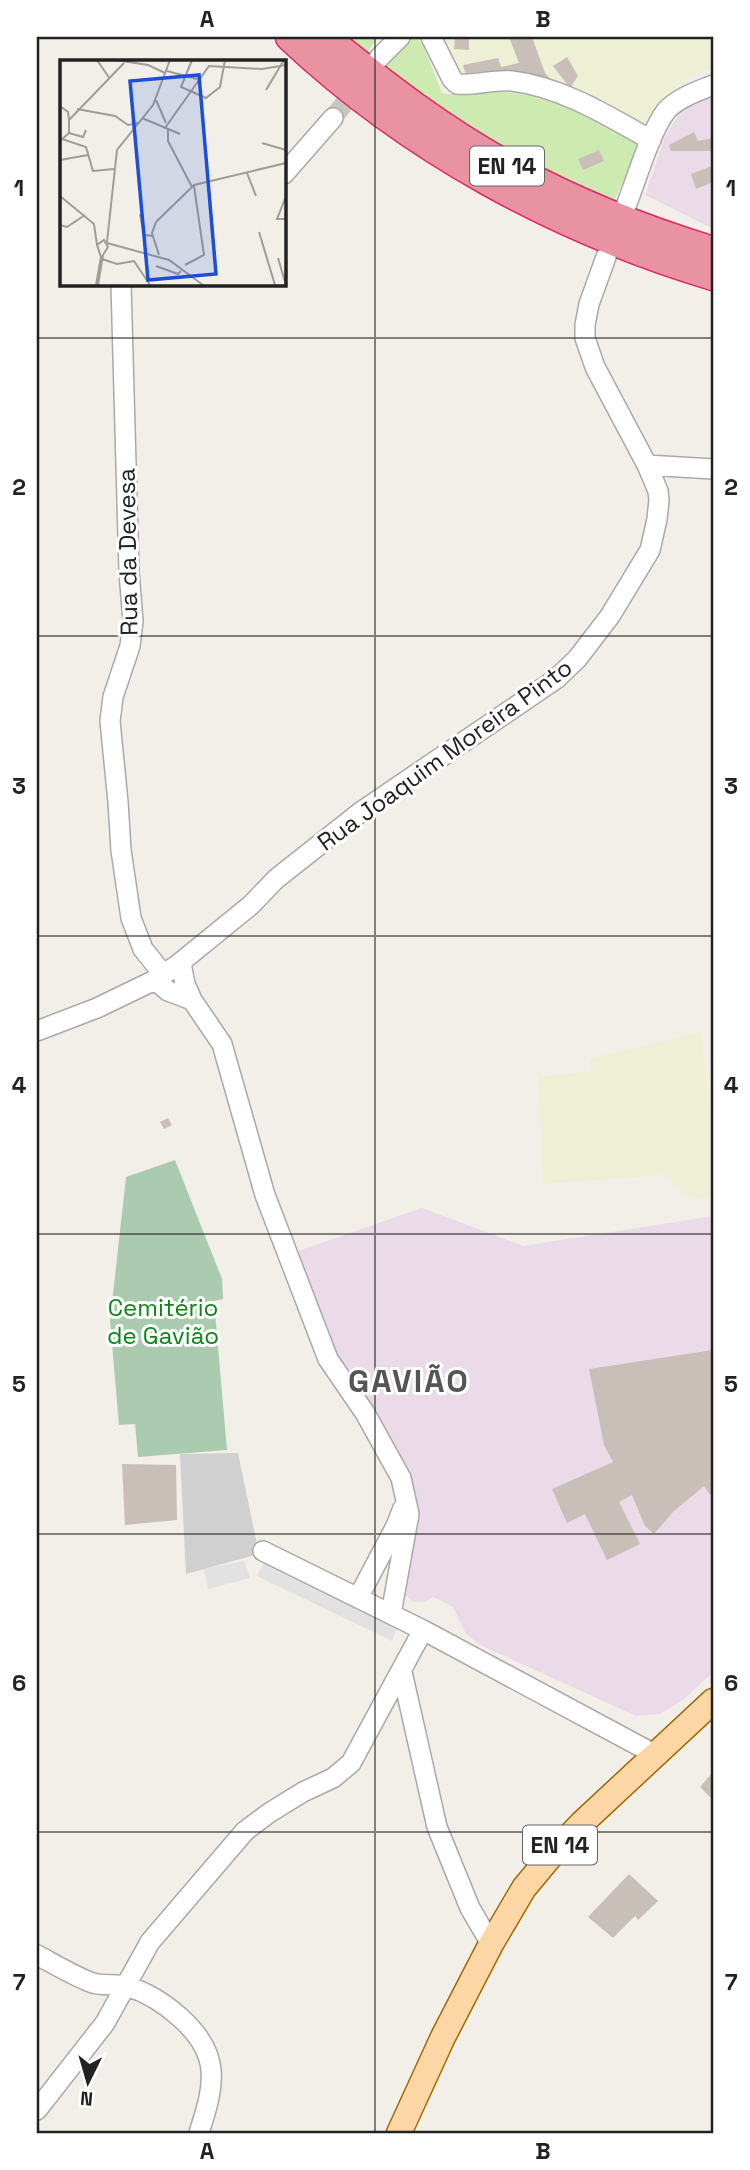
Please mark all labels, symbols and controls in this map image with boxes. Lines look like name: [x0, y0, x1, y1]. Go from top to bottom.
text: A: [200, 4, 215, 34]
text: B: [535, 4, 551, 34]
inset map: [60, 60, 285, 285]
road number: EN 14: [470, 146, 544, 186]
text: 1: [14, 173, 24, 203]
text: 1: [726, 173, 736, 203]
street label: Rua da Devesa: [111, 468, 144, 636]
text: 2: [12, 472, 26, 502]
text: 2: [724, 472, 738, 502]
street label: Rua Joaquim Moreira Pinto: [311, 652, 578, 858]
text: 3: [12, 771, 26, 801]
text: 3: [724, 771, 738, 801]
text: 4: [12, 1070, 27, 1100]
text: 4: [724, 1070, 739, 1100]
park label: Cemitério de Gavião: [107, 1292, 219, 1351]
district label: GAVIÃO: [348, 1361, 470, 1401]
text: 5: [12, 1369, 26, 1399]
text: 5: [724, 1369, 738, 1399]
text: 6: [12, 1668, 26, 1698]
text: 6: [724, 1668, 738, 1698]
road number: EN 14: [523, 1826, 597, 1864]
text: 7: [13, 1967, 26, 1997]
text: 7: [725, 1967, 738, 1997]
north arrow: [52, 2048, 122, 2118]
text: N: [79, 2085, 94, 2111]
text: A: [200, 2136, 215, 2166]
text: B: [535, 2136, 551, 2166]

